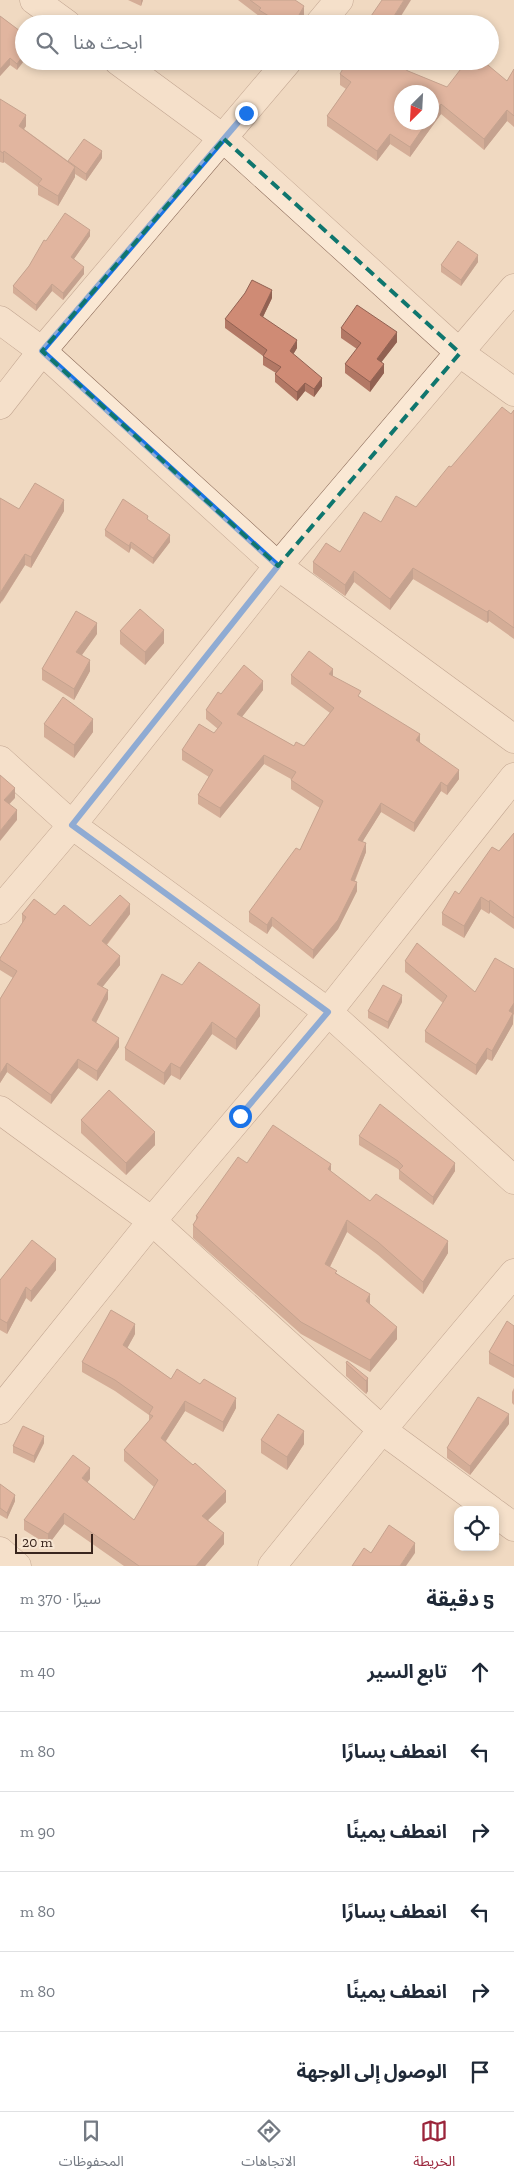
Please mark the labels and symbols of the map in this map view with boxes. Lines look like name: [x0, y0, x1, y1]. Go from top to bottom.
north arrow: [394, 85, 439, 130]
route end: [235, 102, 258, 125]
route start: [229, 1105, 252, 1128]
scale bar: [15, 1531, 92, 1554]

